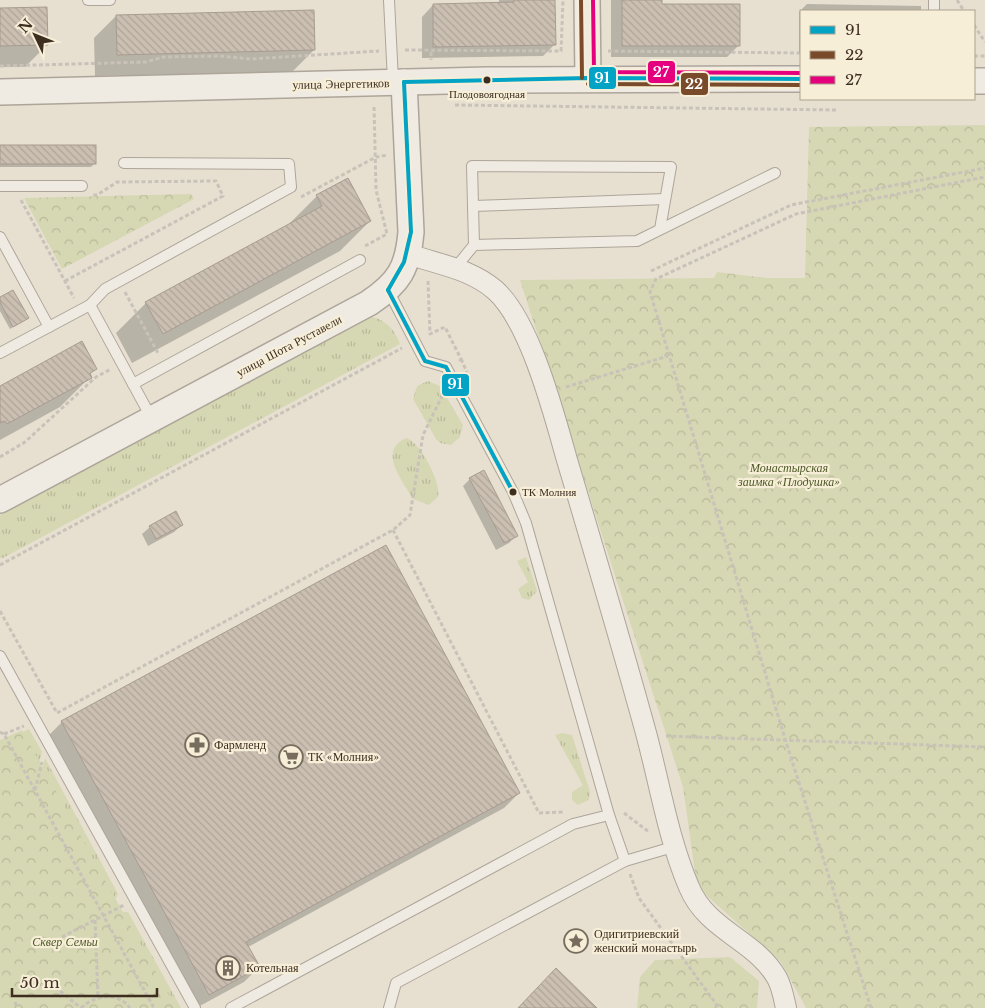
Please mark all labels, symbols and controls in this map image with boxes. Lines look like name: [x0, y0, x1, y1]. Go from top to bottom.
north arrow: [10, 10, 60, 60]
legend: [800, 10, 975, 100]
text: N: [14, 15, 37, 37]
text: 91: [845, 20, 861, 39]
text: 22: [845, 45, 863, 64]
line badge: 27: [647, 60, 676, 84]
text: 27: [653, 63, 670, 81]
line badge: 91: [588, 66, 617, 90]
text: 91: [594, 69, 610, 87]
text: 27: [845, 70, 862, 89]
line badge: 22: [680, 72, 709, 96]
street label: улица Энергетиков: [292, 75, 390, 92]
marker: Плодовоягодная: [482, 75, 492, 85]
text: 22: [685, 75, 703, 93]
place label: Плодовоягодная: [449, 87, 525, 101]
street label: улица Шота Руставели: [233, 311, 345, 380]
line badge: 91: [441, 373, 470, 397]
text: 91: [447, 375, 463, 393]
park label: Монастырская заимка «Плодушка»: [737, 460, 840, 489]
place label: ТК Молния: [522, 485, 576, 499]
marker: ТК Молния: [508, 487, 518, 497]
pharmacy icon: Фармленд: [184, 732, 210, 758]
place label: Фармленд: [214, 737, 266, 752]
supermarket icon: ТК «Молния»: [278, 744, 304, 770]
place label: ТК «Молния»: [308, 749, 379, 764]
place label: Одигитриевский женский монастырь: [593, 926, 697, 955]
place icon: Одигитриевский женский монастырь: [563, 928, 589, 954]
park label: Сквер Семьи: [32, 934, 98, 949]
building icon: Котельная: [215, 955, 241, 981]
place label: Котельная: [246, 960, 299, 975]
scale bar: [12, 966, 158, 998]
text: 50 m: [20, 973, 60, 992]

